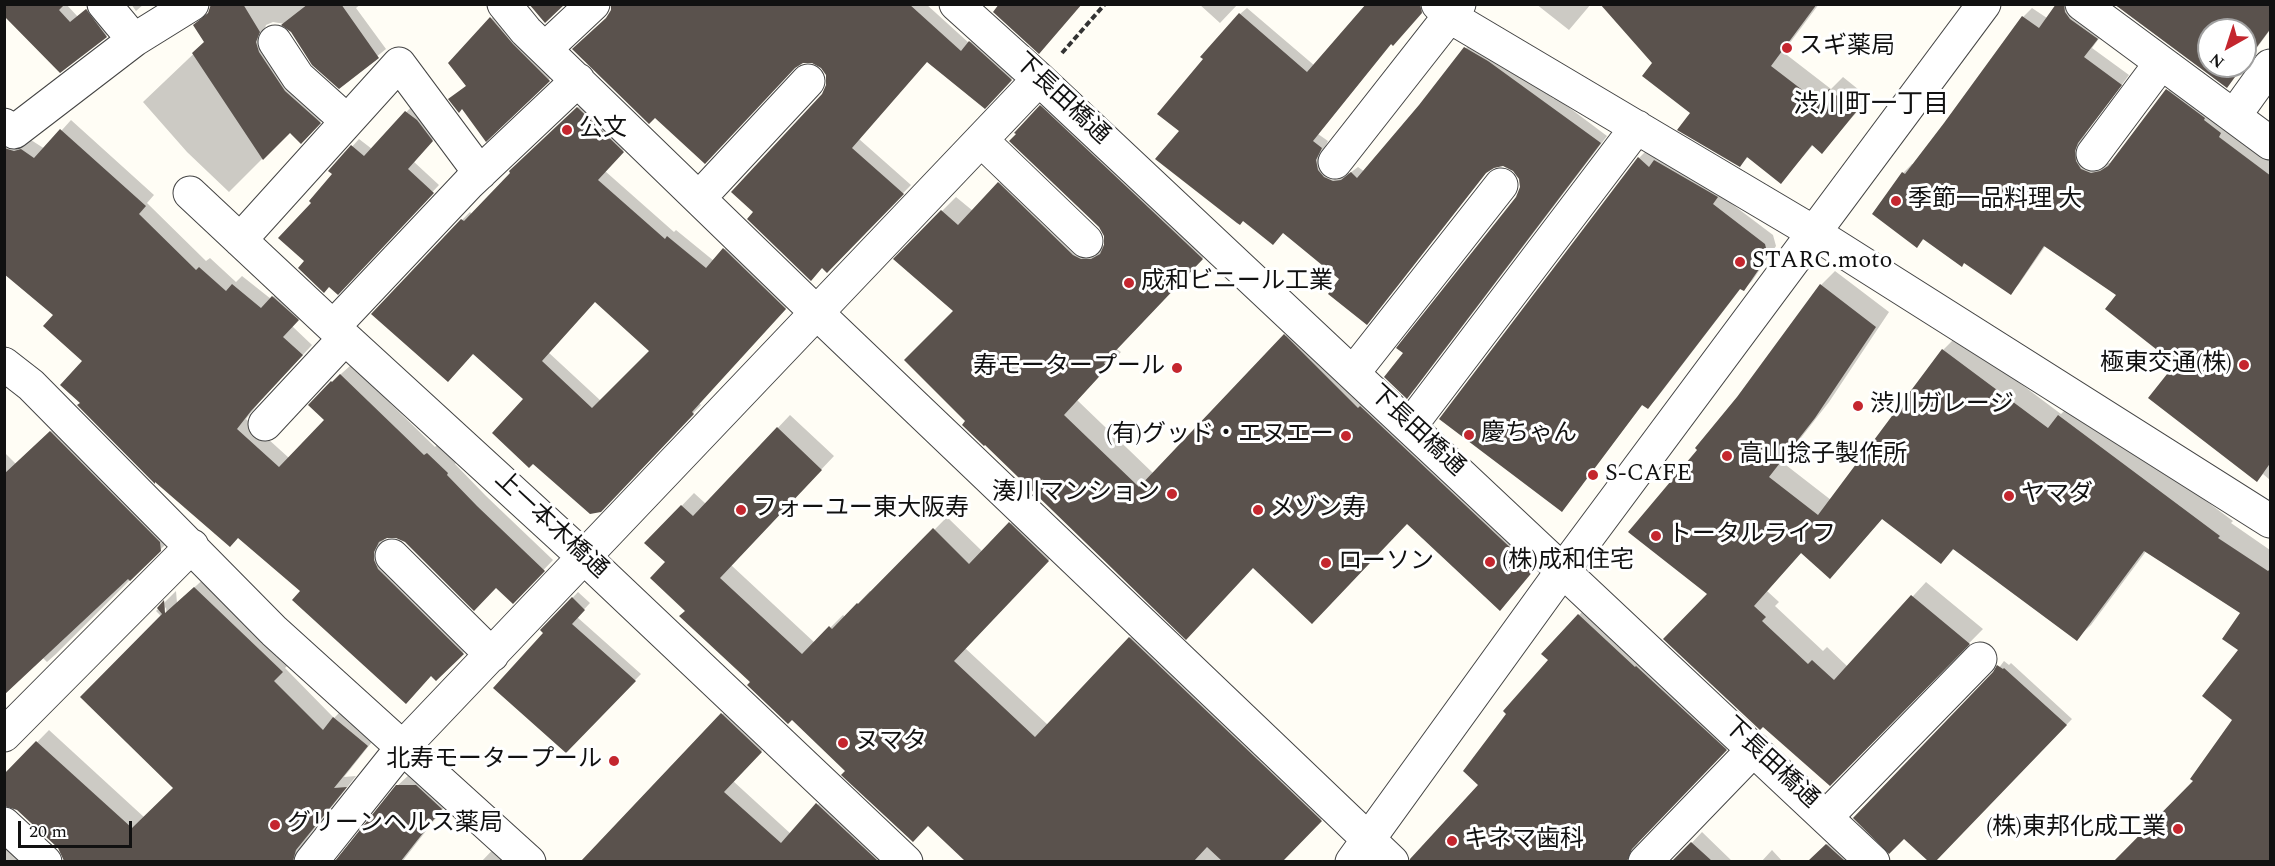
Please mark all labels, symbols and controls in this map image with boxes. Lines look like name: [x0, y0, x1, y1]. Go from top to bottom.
north arrow: [2197, 18, 2257, 78]
place label: スギ薬局: [1799, 34, 1895, 62]
marker: スギ薬局: [1780, 41, 1794, 55]
text: N: [2204, 47, 2230, 74]
street label: 下長田橋通: [1007, 49, 1115, 151]
district label: 渋川町一丁目: [1793, 91, 1949, 123]
place label: 公文: [579, 116, 627, 144]
marker: 公文: [560, 123, 574, 137]
place label: 季節一品料理 大: [1908, 187, 2082, 215]
marker: 季節一品料理 大: [1889, 194, 1903, 208]
place label: STARC.moto: [1752, 248, 1893, 276]
marker: STARC.moto: [1733, 255, 1747, 269]
place label: 成和ビニール工業: [1141, 269, 1333, 297]
marker: 成和ビニール工業: [1122, 276, 1136, 290]
place label: 極東交通(株): [2100, 351, 2232, 379]
place label: 寿モータープール: [973, 354, 1165, 382]
marker: 極東交通(株): [2237, 358, 2251, 372]
marker: 寿モータープール: [1170, 361, 1184, 375]
street label: 下長田橋通: [1362, 381, 1470, 483]
place label: 渋川ガレージ: [1870, 392, 2014, 420]
marker: 渋川ガレージ: [1851, 399, 1865, 413]
place label: 慶ちゃん: [1481, 421, 1577, 449]
place label: (有)グッド・エヌエー: [1106, 422, 1334, 450]
marker: 慶ちゃん: [1462, 428, 1476, 442]
marker: (有)グッド・エヌエー: [1339, 429, 1353, 443]
place label: 高山捻子製作所: [1739, 442, 1907, 470]
marker: 高山捻子製作所: [1720, 449, 1734, 463]
place label: S-CAFE: [1605, 461, 1692, 489]
street label: 上一本木橋通: [488, 466, 612, 586]
marker: S-CAFE: [1586, 468, 1600, 482]
place label: 湊川マンション: [992, 480, 1160, 508]
place label: ヤマダ: [2021, 482, 2093, 510]
marker: 湊川マンション: [1165, 487, 1179, 501]
marker: ヤマダ: [2002, 489, 2016, 503]
place label: フォーユー東大阪寿: [753, 496, 969, 524]
place label: メゾン寿: [1270, 496, 1366, 524]
marker: フォーユー東大阪寿: [734, 503, 748, 517]
marker: メゾン寿: [1251, 503, 1265, 517]
place label: トータルライフ: [1668, 522, 1836, 550]
marker: トータルライフ: [1649, 529, 1663, 543]
place label: (株)成和住宅: [1502, 548, 1634, 576]
place label: ローソン: [1338, 549, 1434, 577]
marker: (株)成和住宅: [1483, 555, 1497, 569]
marker: ローソン: [1319, 556, 1333, 570]
street label: 下長田橋通: [1716, 713, 1824, 815]
place label: ヌマタ: [855, 729, 927, 757]
marker: ヌマタ: [836, 736, 850, 750]
place label: 北寿モータープール: [386, 747, 602, 775]
marker: 北寿モータープール: [607, 754, 621, 768]
scale bar: [21, 809, 135, 847]
place label: グリーンヘルス薬局: [287, 811, 503, 839]
place label: (株)東邦化成工業: [1986, 815, 2166, 843]
text: 20 m: [29, 818, 67, 845]
marker: グリーンヘルス薬局: [268, 818, 282, 832]
marker: (株)東邦化成工業: [2171, 822, 2185, 836]
place label: キネマ歯科: [1464, 827, 1584, 855]
marker: キネマ歯科: [1445, 834, 1459, 848]

